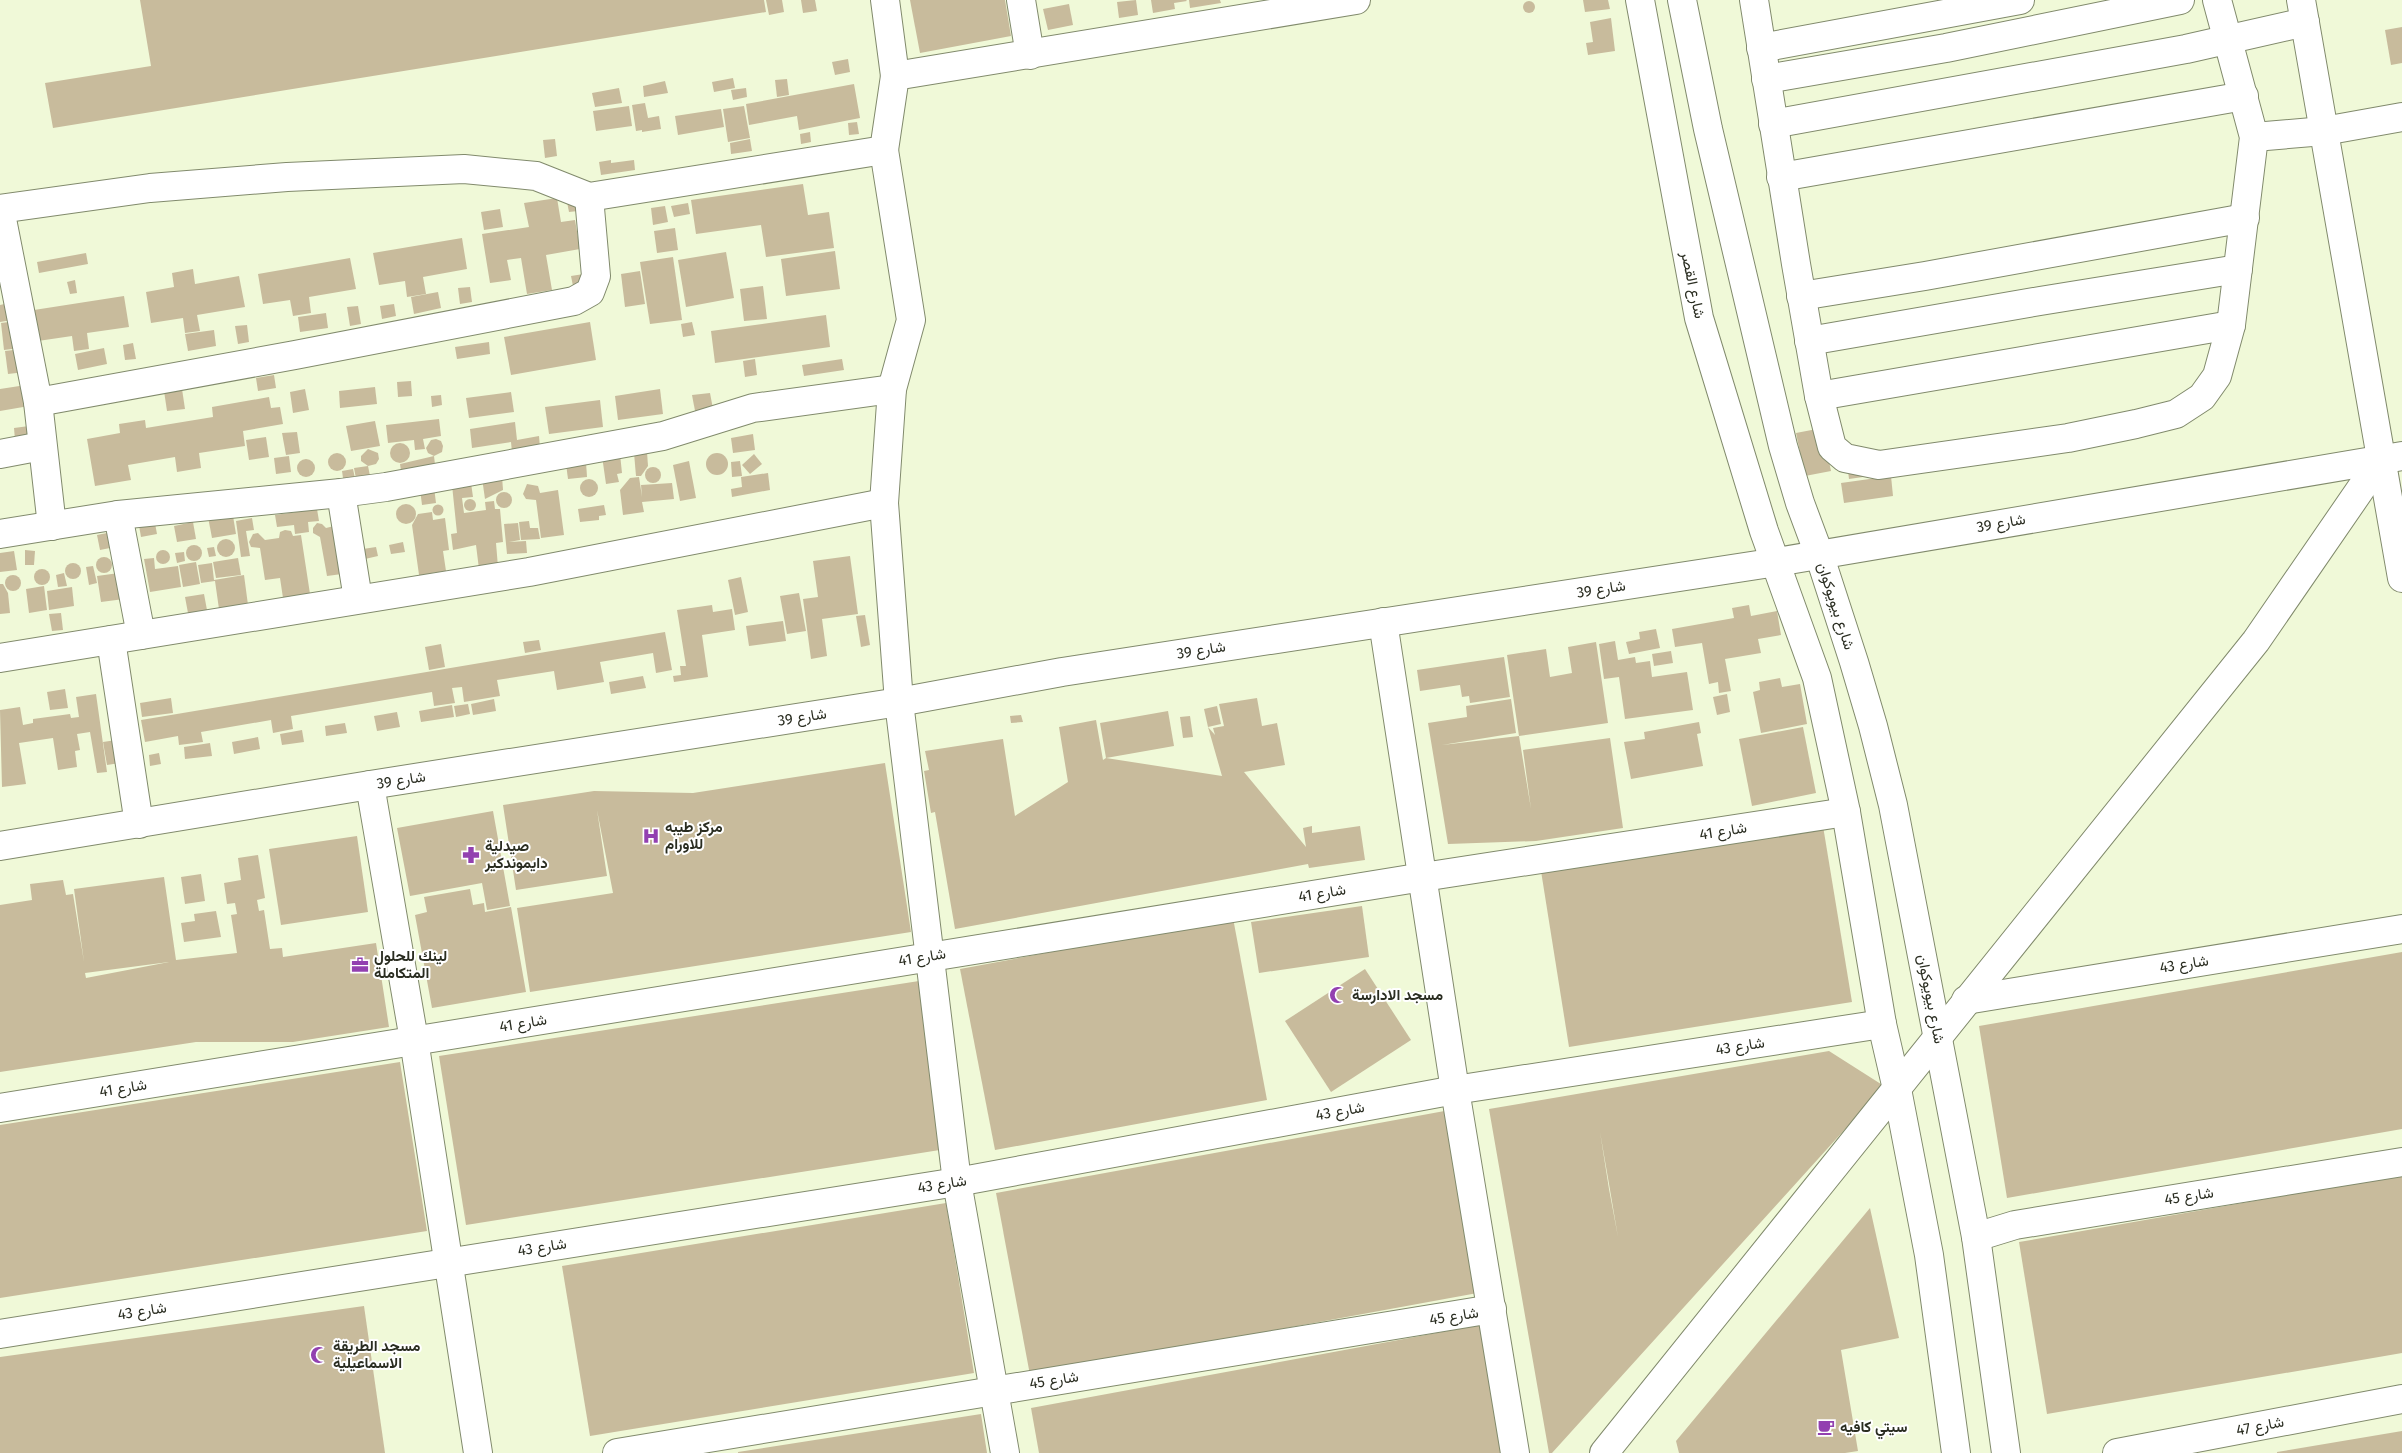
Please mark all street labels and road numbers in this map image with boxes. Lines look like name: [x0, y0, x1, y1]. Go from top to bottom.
street label: شارع القصر: [1675, 249, 1709, 321]
street label: شارع 39: [1975, 510, 2027, 538]
street label: شارع بيويوكوان: [1812, 560, 1859, 653]
street label: شارع 39: [1575, 576, 1627, 604]
street label: شارع 39: [1175, 637, 1227, 665]
street label: شارع 39: [776, 704, 828, 732]
street label: شارع 39: [375, 767, 427, 795]
street label: شارع 41: [1698, 818, 1748, 846]
street label: شارع 41: [1297, 880, 1347, 908]
street label: شارع 41: [897, 944, 947, 972]
street label: شارع 43: [2158, 951, 2210, 979]
street label: شارع بيويوكوان: [1912, 953, 1949, 1046]
street label: شارع 41: [498, 1010, 548, 1038]
street label: شارع 43: [1714, 1033, 1766, 1061]
street label: شارع 41: [98, 1075, 148, 1103]
street label: شارع 43: [1314, 1098, 1366, 1126]
street label: شارع 43: [916, 1171, 968, 1199]
street label: شارع 45: [2163, 1183, 2215, 1211]
street label: شارع 43: [516, 1234, 568, 1262]
street label: شارع 43: [116, 1298, 168, 1326]
street label: شارع 45: [1428, 1303, 1480, 1331]
street label: شارع 45: [1028, 1367, 1080, 1395]
street label: شارع 47: [2235, 1413, 2286, 1441]

